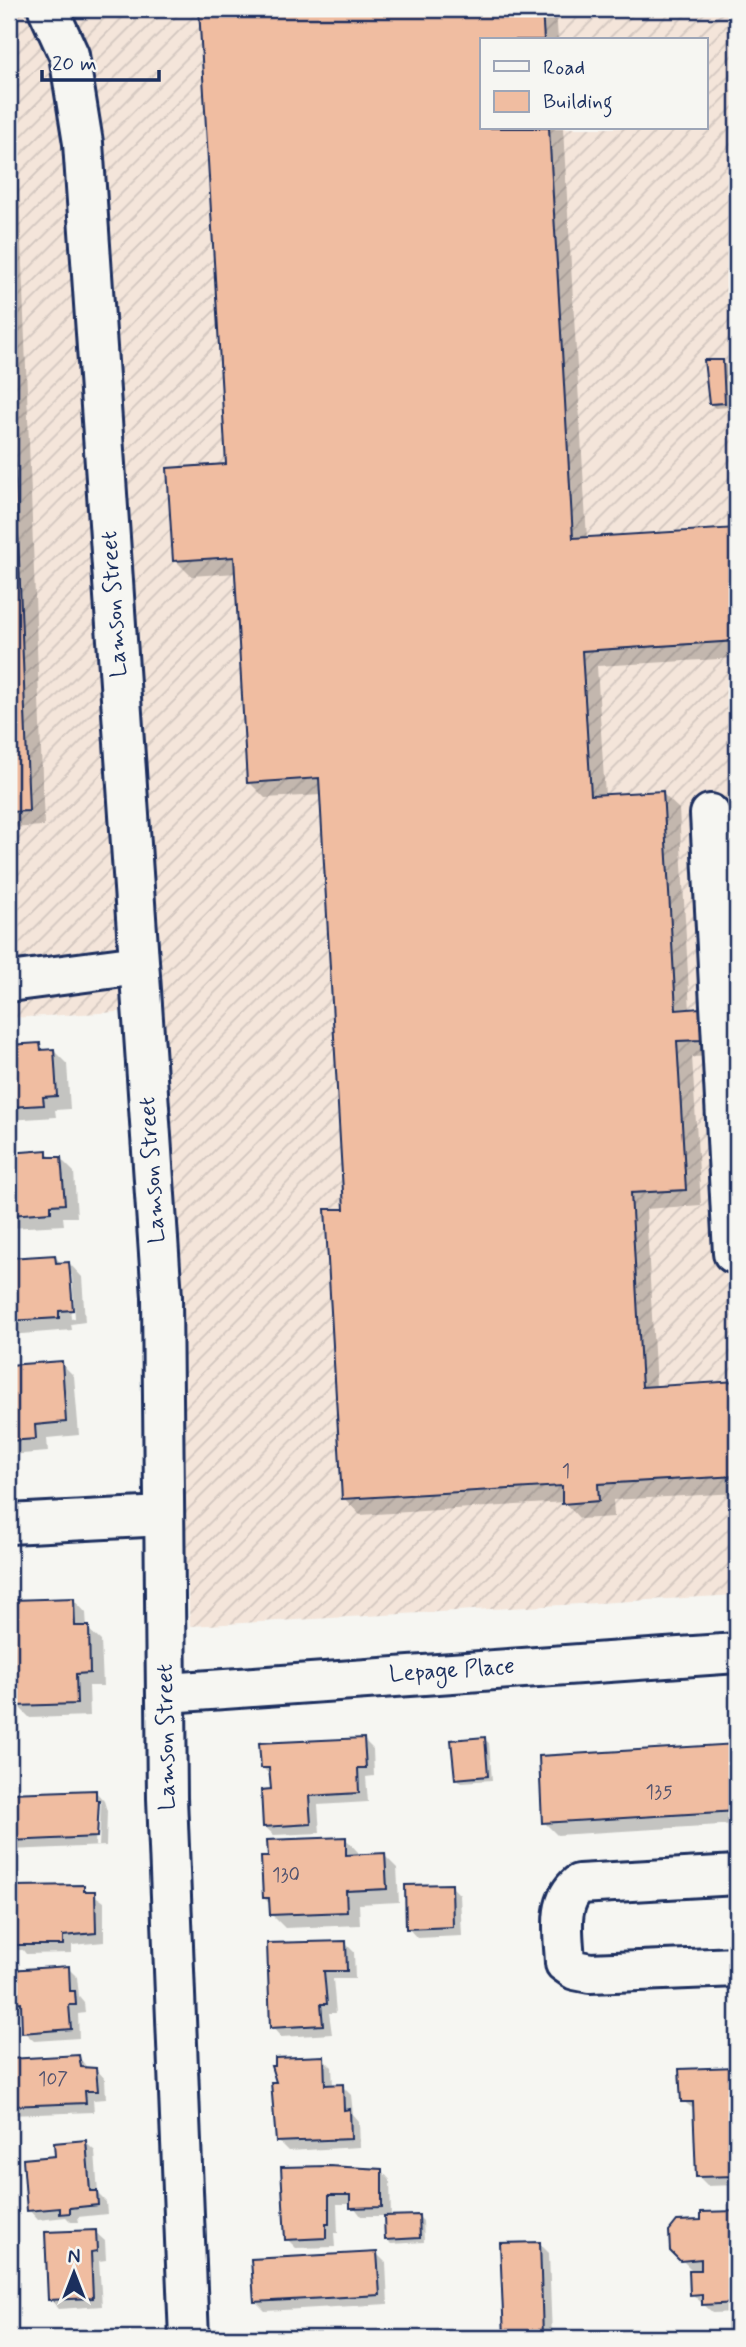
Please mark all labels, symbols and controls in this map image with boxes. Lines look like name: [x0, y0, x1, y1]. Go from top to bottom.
scale bar: [42, 38, 159, 82]
legend: [480, 38, 708, 130]
text: 20 m: [52, 50, 97, 78]
text: Road: [543, 54, 585, 82]
text: Building: [543, 88, 613, 118]
street label: Lamson Street: [95, 530, 135, 678]
street label: Lamson Street: [133, 1096, 173, 1244]
house number: 1: [562, 1459, 570, 1484]
street label: Lepage Place: [388, 1652, 516, 1692]
street label: Lamson Street: [151, 1663, 183, 1811]
house number: 135: [645, 1780, 673, 1805]
house number: 130: [272, 1863, 300, 1888]
house number: 107: [38, 2067, 68, 2092]
north arrow: [38, 2238, 108, 2308]
text: N: [68, 2245, 80, 2270]

